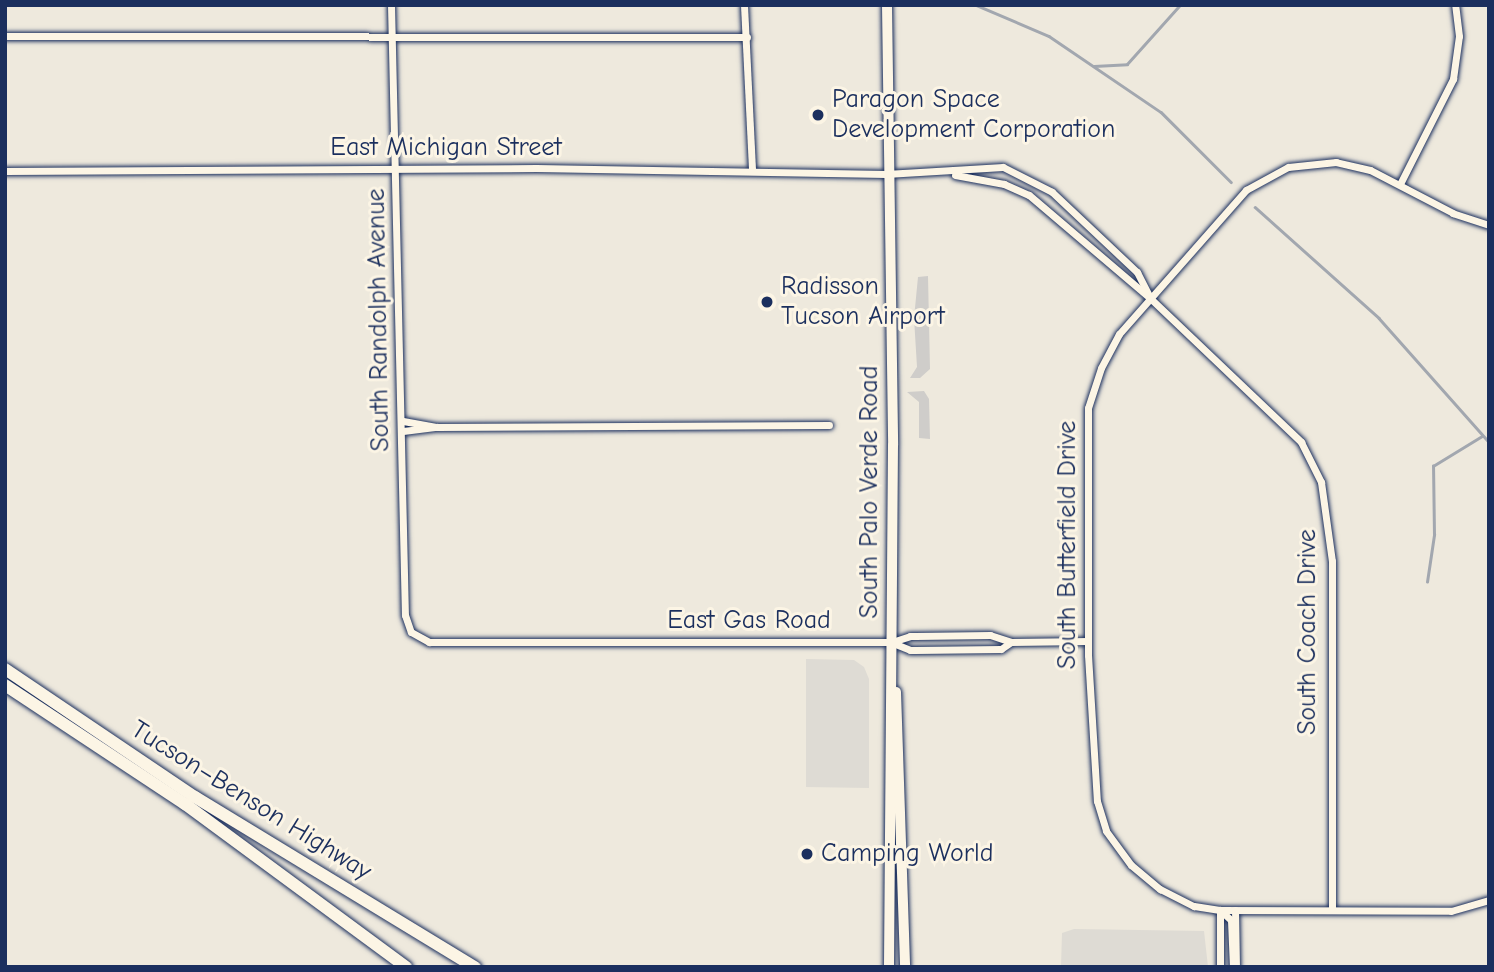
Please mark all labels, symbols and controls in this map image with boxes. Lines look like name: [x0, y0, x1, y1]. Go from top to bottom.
place label: Paragon Space Development Corporation: [832, 84, 1115, 146]
marker: Paragon Space Development Corporation: [810, 107, 826, 123]
street label: East Michigan Street: [330, 132, 562, 164]
street label: South Randolph Avenue: [361, 188, 397, 452]
place label: Radisson Tucson Airport: [781, 271, 945, 332]
marker: Radisson Tucson Airport: [759, 294, 775, 310]
street label: South Palo Verde Road: [854, 365, 886, 619]
street label: South Butterfield Drive: [1052, 421, 1084, 669]
street label: South Coach Drive: [1292, 529, 1324, 735]
street label: East Gas Road: [667, 605, 831, 637]
street label: Tucson–Benson Highway: [125, 714, 377, 888]
place label: Camping World: [821, 838, 993, 870]
marker: Camping World: [799, 846, 815, 862]

